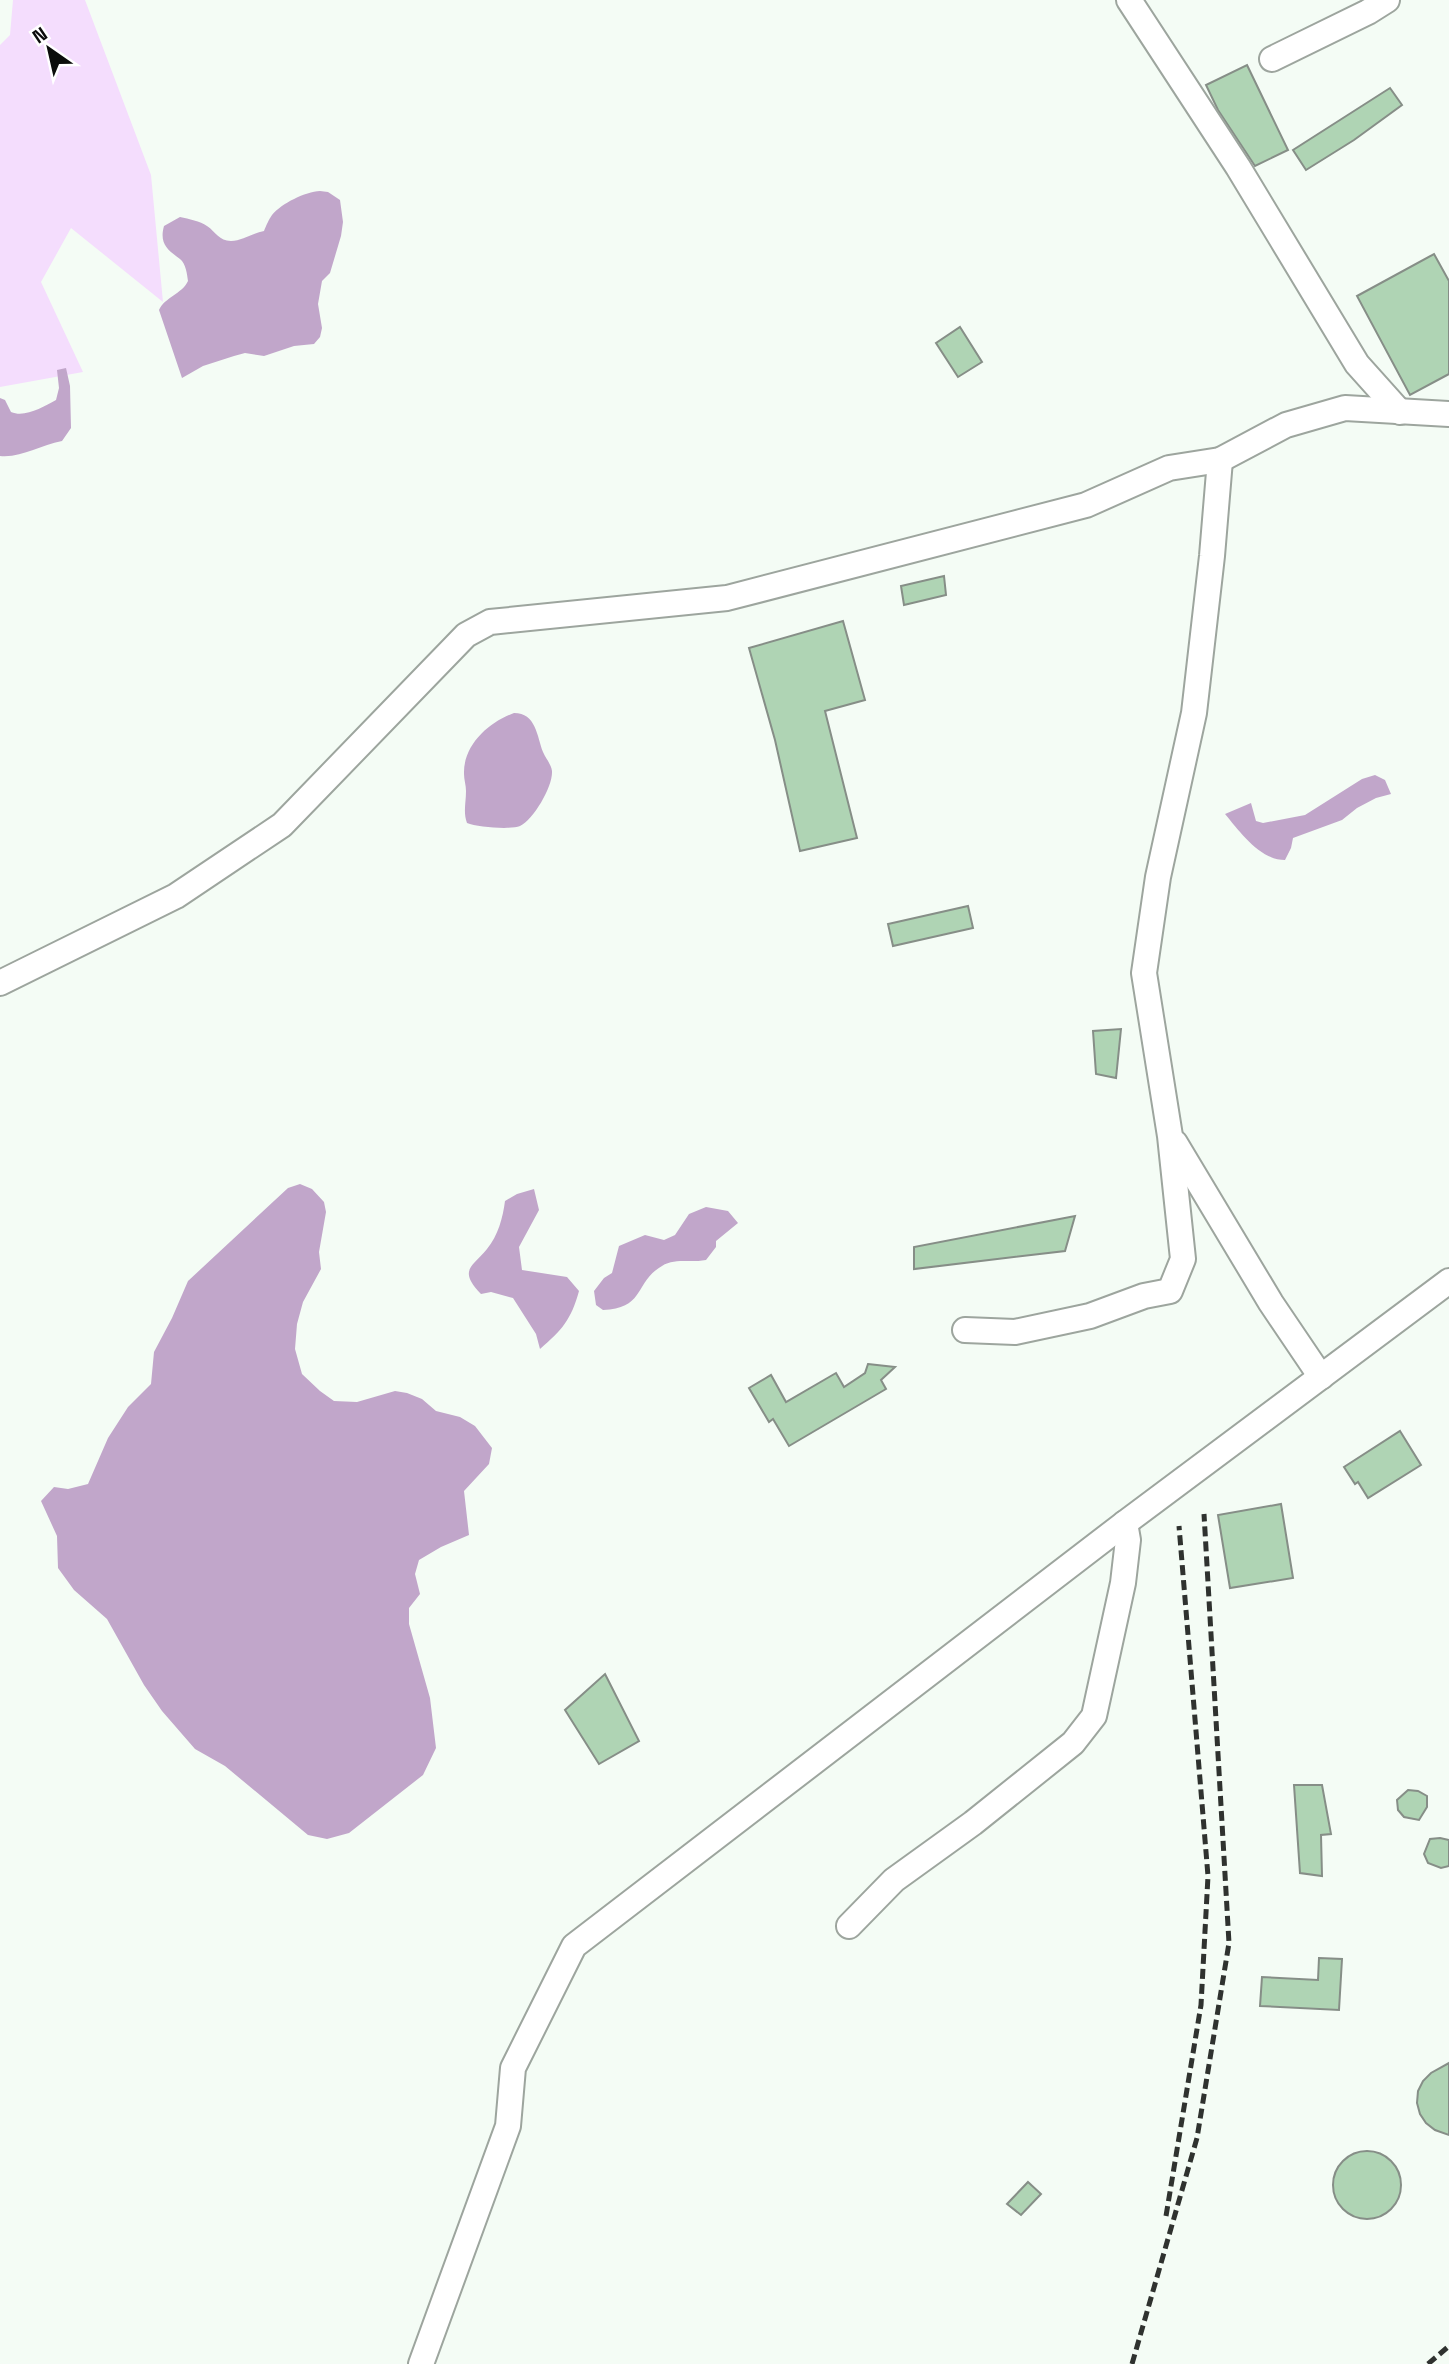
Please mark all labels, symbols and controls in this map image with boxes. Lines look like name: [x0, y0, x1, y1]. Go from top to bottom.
north arrow: [14, 14, 84, 84]
text: N: [28, 21, 52, 49]

